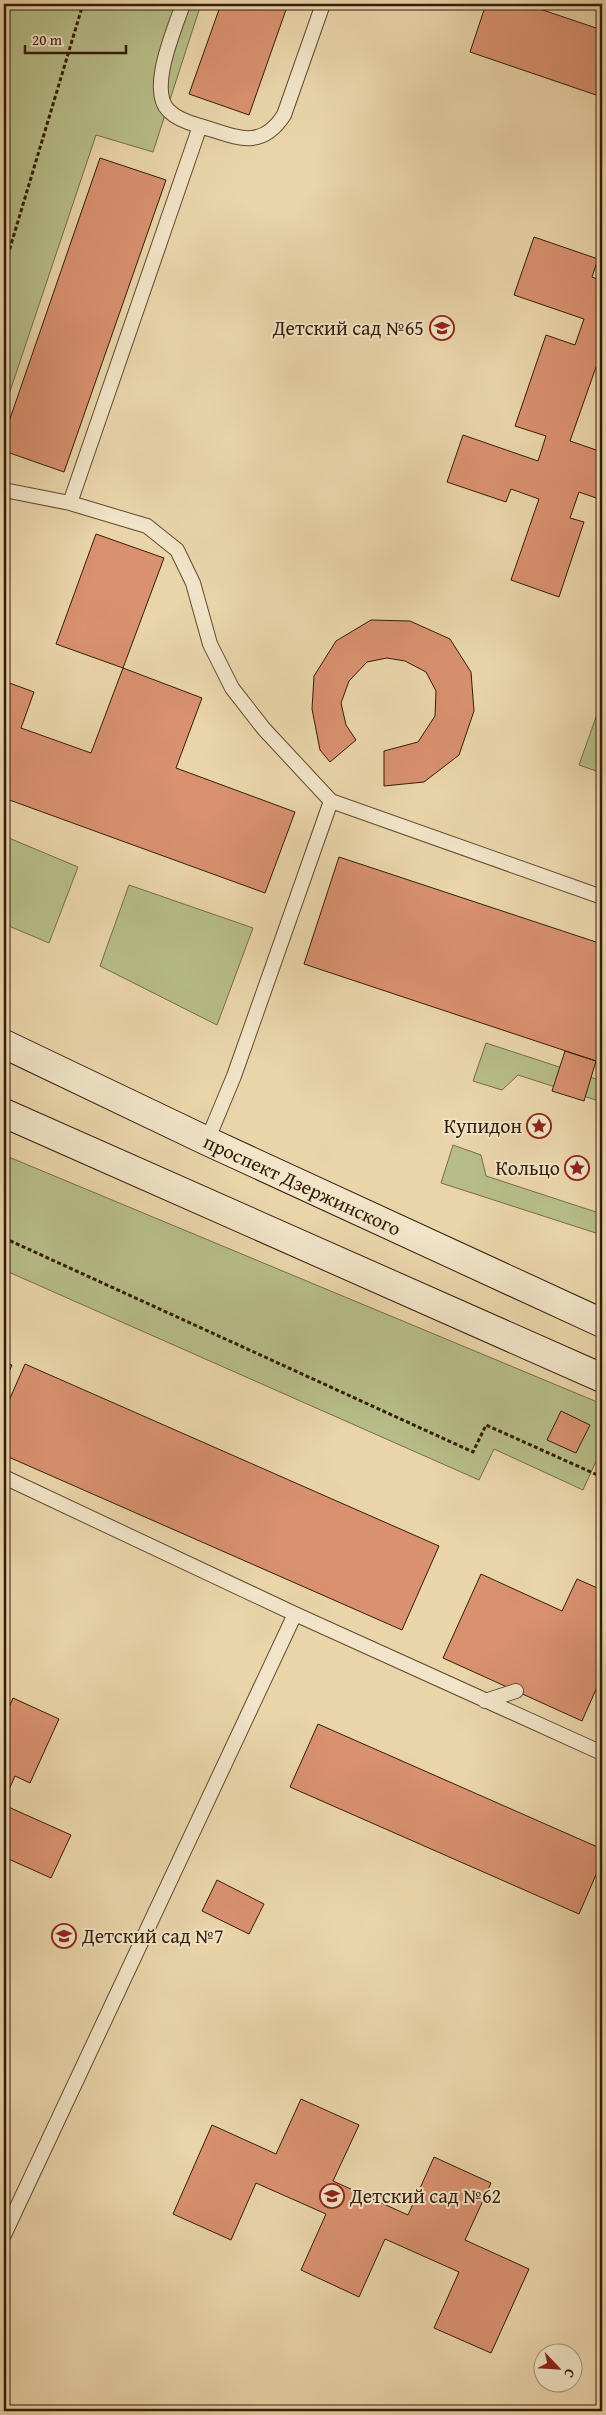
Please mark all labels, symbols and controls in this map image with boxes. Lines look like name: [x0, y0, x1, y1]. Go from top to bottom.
scale bar: [25, 22, 126, 54]
text: 20 m: [32, 29, 63, 50]
place label: Детский сад №65: [272, 313, 424, 342]
school or university icon: Детский сад №65: [429, 315, 455, 341]
place label: Купидон: [444, 1111, 522, 1140]
place icon: Купидон: [526, 1113, 552, 1139]
street label: проспект Дзержинского: [199, 1126, 406, 1243]
place label: Кольцо: [495, 1153, 560, 1182]
place icon: Кольцо: [564, 1155, 590, 1181]
place label: Детский сад №7: [81, 1921, 224, 1950]
school or university icon: Детский сад №7: [51, 1923, 77, 1949]
place label: Детский сад №62: [349, 2181, 501, 2210]
school or university icon: Детский сад №62: [319, 2183, 345, 2209]
north arrow: [534, 2342, 584, 2392]
text: С: [559, 2366, 581, 2381]

